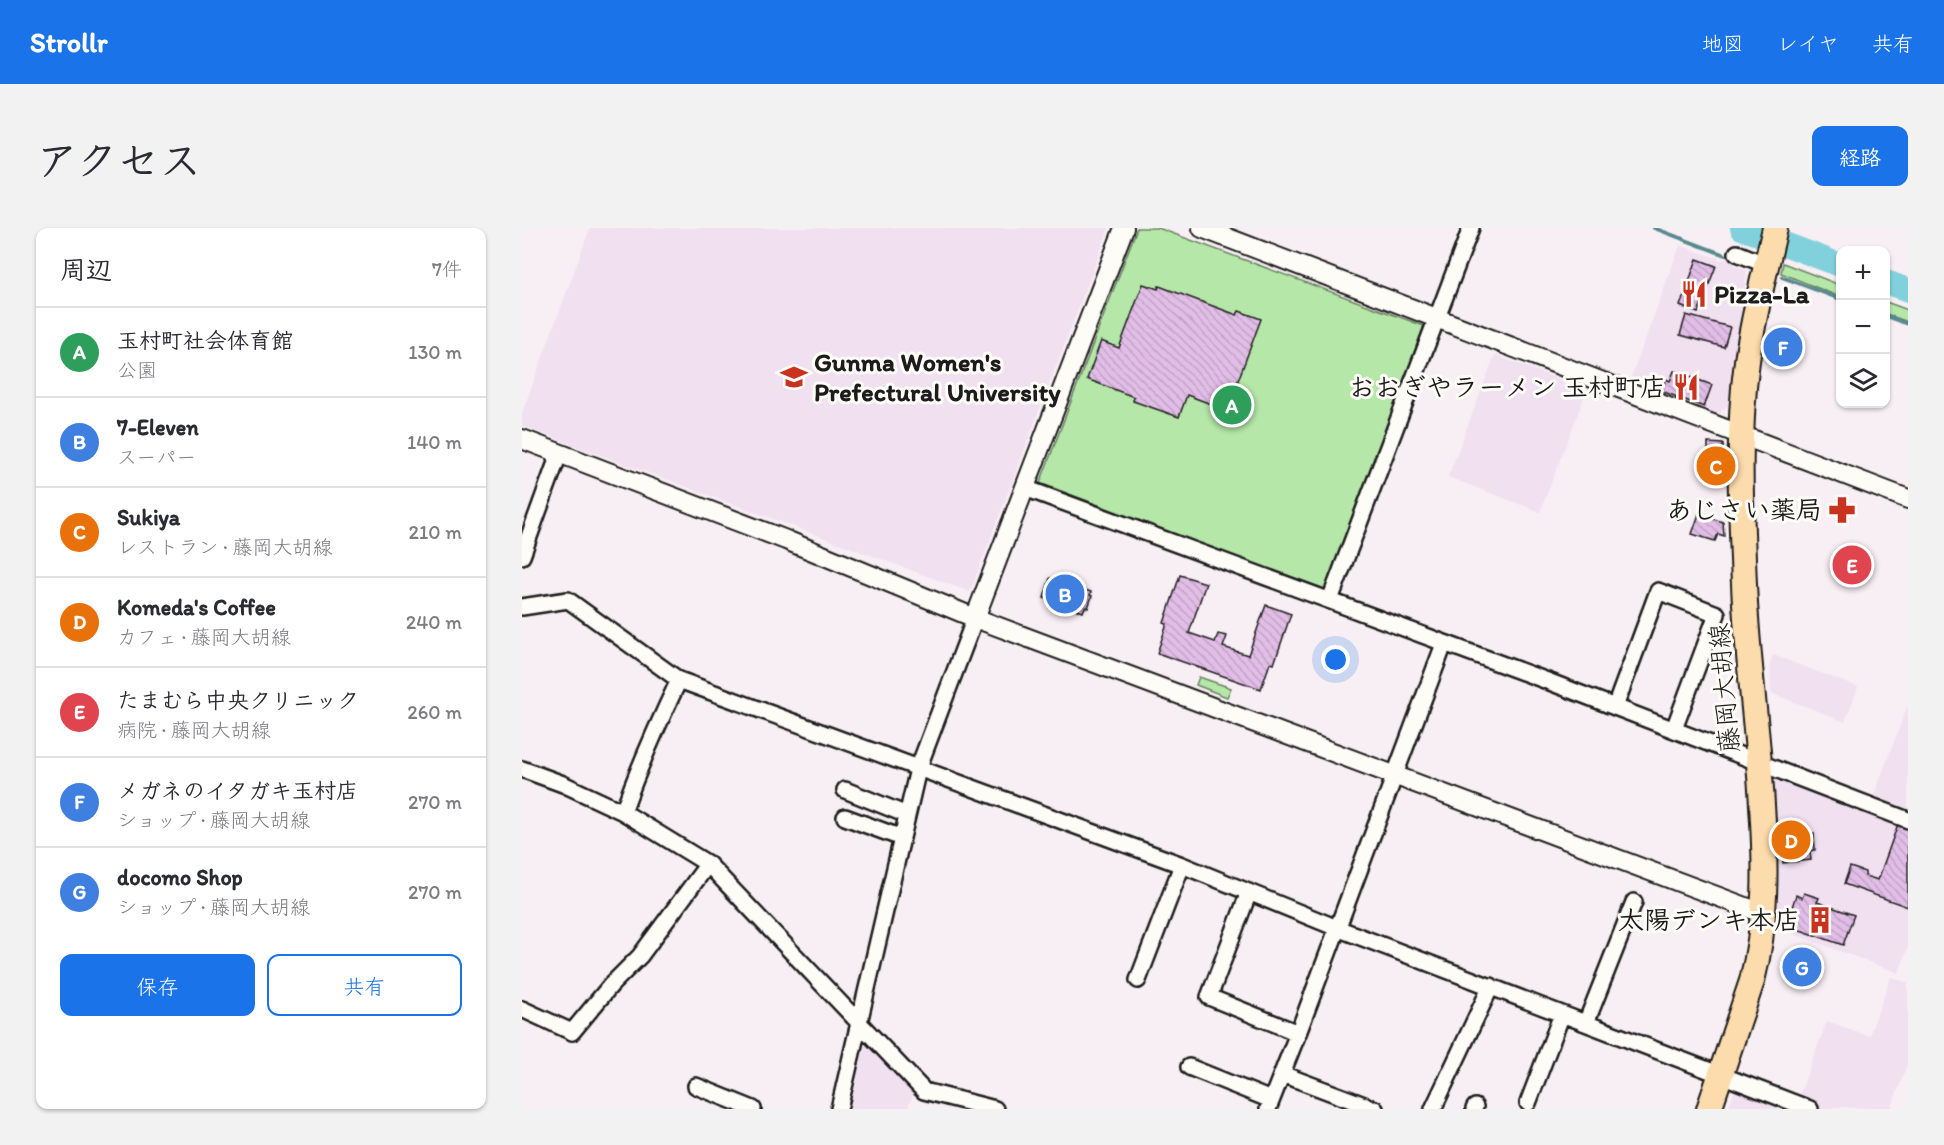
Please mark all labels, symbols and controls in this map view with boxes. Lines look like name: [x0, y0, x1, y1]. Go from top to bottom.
text: Strollr: [30, 25, 108, 59]
text: 地図: [1702, 31, 1744, 56]
text: レイヤ: [1777, 31, 1839, 56]
text: 共有: [1872, 31, 1914, 56]
button: 経路: [1812, 126, 1908, 186]
text: アクセス: [36, 135, 201, 186]
map controls: [1836, 246, 1890, 408]
button: +: [1836, 246, 1890, 300]
text: 周辺: [60, 254, 112, 286]
text: 7件: [432, 257, 462, 281]
place label: Pizza-La: [1714, 278, 1810, 310]
restaurant icon: Pizza-La: [1679, 279, 1709, 309]
button: −: [1836, 300, 1890, 354]
pin: F: [1764, 324, 1802, 370]
text: 玉村町社会体育館: [117, 327, 293, 354]
text: A: [73, 340, 86, 364]
text: 130 m: [408, 340, 462, 364]
place label: Gunma Women's Prefectural University: [814, 346, 1061, 408]
button: layers: [1836, 354, 1890, 408]
text: 公園: [117, 358, 157, 382]
school or university icon: Gunma Women's Prefectural University: [779, 362, 809, 392]
place label: おおぎやラーメン 玉村町店: [1349, 371, 1666, 403]
restaurant icon: おおぎやラーメン 玉村町店: [1671, 372, 1701, 402]
pin: A: [1212, 382, 1252, 428]
text: 7-Eleven: [117, 414, 199, 441]
text: B: [73, 430, 86, 454]
text: 140 m: [407, 430, 462, 454]
pin: C: [1696, 444, 1736, 488]
text: スーパー: [117, 445, 196, 469]
place label: あじさい薬局: [1666, 494, 1822, 526]
pharmacy icon: あじさい薬局: [1827, 495, 1857, 525]
text: Sukiya: [117, 504, 180, 531]
text: C: [73, 520, 86, 544]
text: 210 m: [409, 520, 462, 544]
text: レストラン · 藤岡大胡線: [117, 535, 332, 559]
pin: E: [1832, 542, 1872, 588]
pin: B: [1046, 572, 1084, 616]
text: Komeda's Coffee: [117, 594, 276, 621]
text: D: [73, 610, 86, 634]
text: 240 m: [406, 610, 462, 634]
street label: 藤岡大胡線: [1702, 622, 1746, 754]
text: カフェ · 藤岡大胡線: [117, 625, 291, 649]
your location: [1321, 645, 1350, 674]
text: たまむら中央クリニック: [117, 687, 359, 714]
text: E: [74, 700, 85, 724]
text: 260 m: [407, 700, 462, 724]
text: 病院 · 藤岡大胡線: [117, 718, 271, 742]
text: メガネのイタガキ玉村店: [117, 777, 358, 804]
text: F: [74, 790, 85, 814]
text: 270 m: [408, 790, 462, 814]
text: ショップ · 藤岡大胡線: [117, 808, 310, 832]
pin: D: [1772, 818, 1810, 862]
text: docomo Shop: [117, 864, 243, 891]
text: G: [73, 880, 86, 904]
text: 270 m: [408, 880, 462, 904]
text: ショップ · 藤岡大胡線: [117, 895, 310, 919]
place label: 太陽デンキ本店: [1618, 904, 1800, 936]
building icon: 太陽デンキ本店: [1805, 905, 1835, 935]
pin: G: [1782, 944, 1822, 990]
button: 保存: [60, 954, 255, 1016]
button: 共有: [267, 954, 462, 1016]

